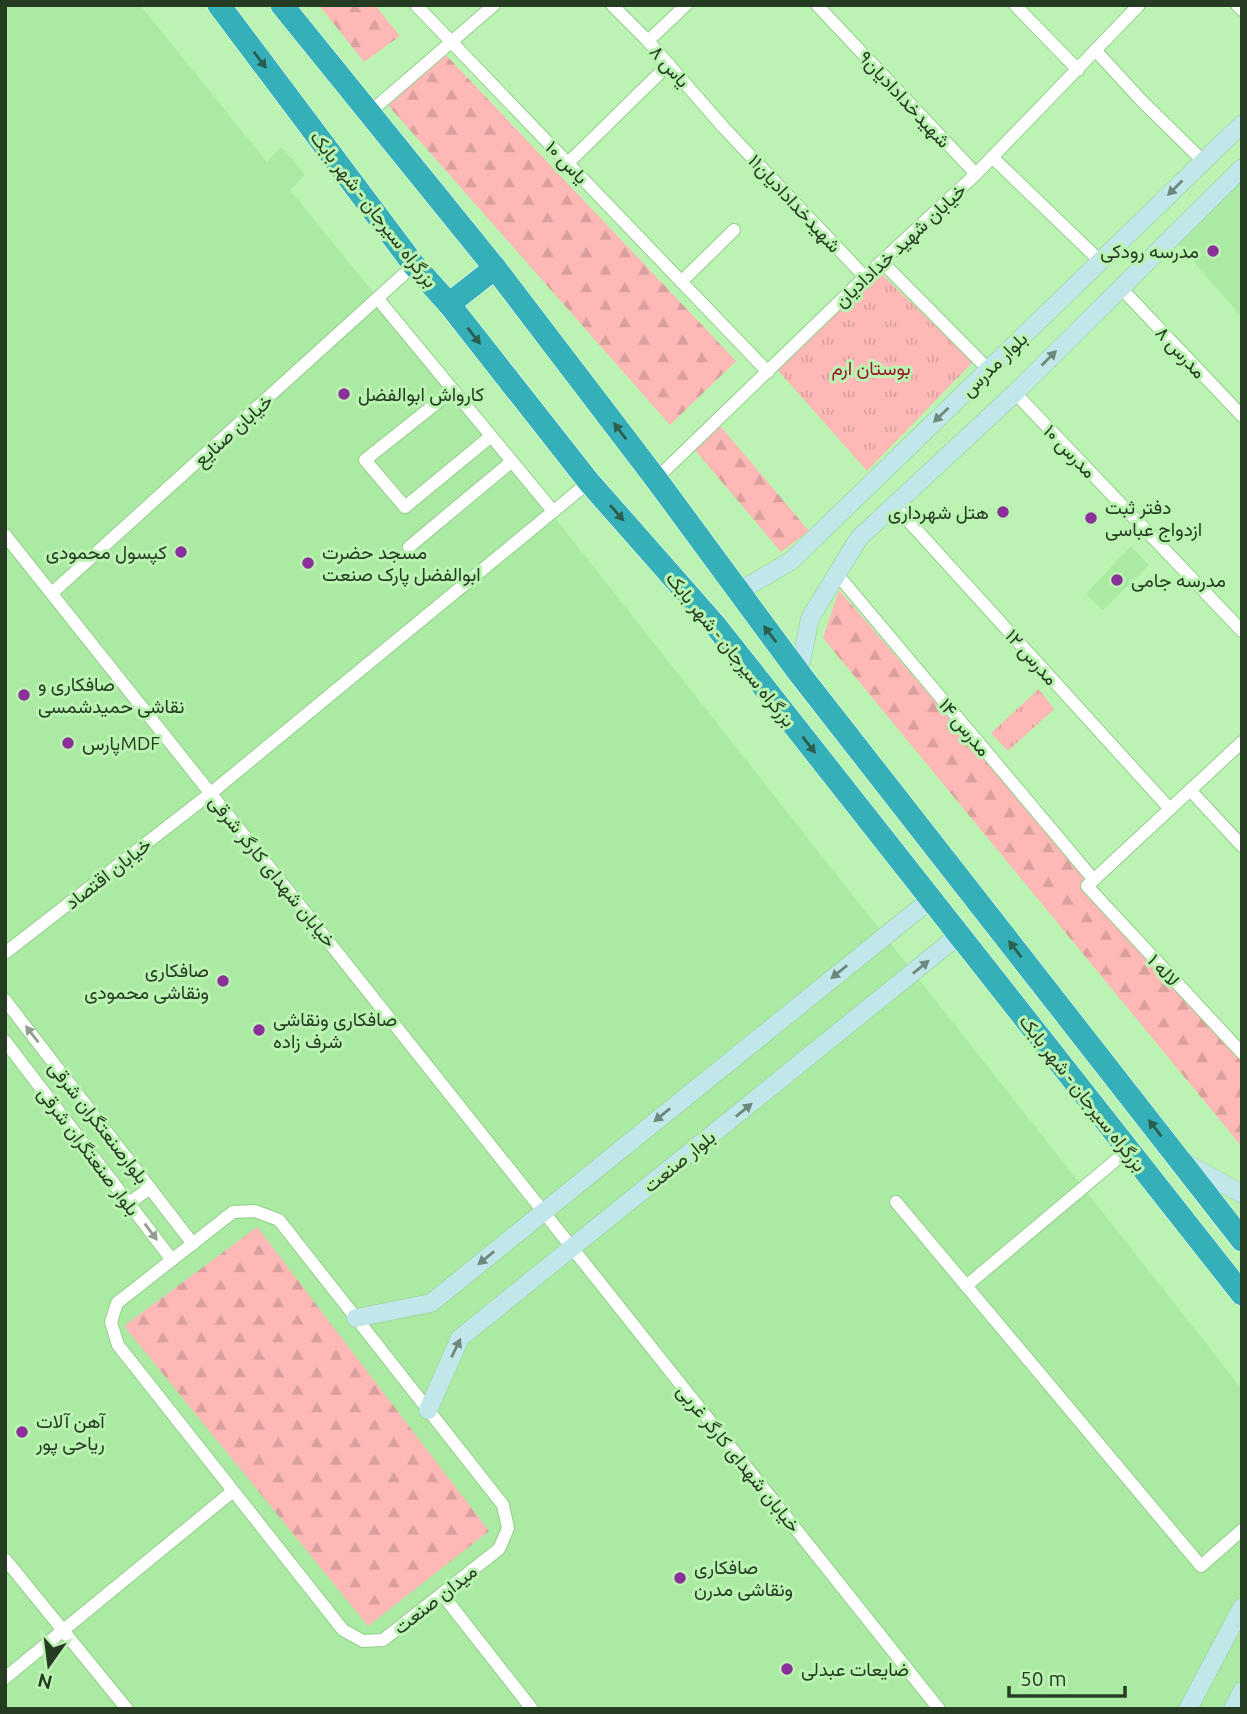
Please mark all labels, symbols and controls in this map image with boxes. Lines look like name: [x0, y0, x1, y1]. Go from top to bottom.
street label: یاس ۸: [645, 40, 695, 92]
street label: شهیدخدادادیان۹: [854, 46, 955, 153]
one-way arrow: [252, 51, 266, 69]
street label: بزرگراه سیرجان - شهر بابک: [305, 126, 442, 292]
street label: یاس ۱۰: [541, 136, 593, 189]
street label: شهیدخدادادیان۱۱: [743, 149, 846, 257]
street label: خیابان شهید خدادادیان: [830, 178, 971, 312]
one-way arrow: [1167, 180, 1184, 196]
place label: مدرسه رودکی: [1100, 240, 1199, 263]
marker: مدرسه رودکی: [1205, 243, 1221, 259]
street label: مدرس ۸: [1151, 321, 1211, 383]
one-way arrow: [467, 327, 482, 345]
street label: بلوار مدرس: [956, 327, 1032, 401]
one-way arrow: [1041, 350, 1058, 367]
park label: بوستان ارم: [831, 357, 911, 381]
place label: کارواش ابوالفضل: [358, 383, 484, 406]
marker: کارواش ابوالفضل: [336, 386, 352, 402]
street label: خیابان صنایع: [189, 389, 279, 473]
one-way arrow: [933, 406, 950, 422]
street label: مدرس ۱۰: [1039, 420, 1101, 483]
one-way arrow: [612, 423, 627, 441]
place label: دفتر ثبت ازدواج عباسی: [1105, 496, 1202, 542]
place label: هتل شهرداری: [888, 501, 989, 524]
one-way arrow: [609, 504, 625, 522]
marker: هتل شهرداری: [995, 504, 1011, 520]
marker: دفتر ثبت ازدواج عباسی: [1083, 510, 1099, 526]
place label: کپسول محمودی: [46, 541, 167, 566]
place label: مسجد حضرت ابوالفضل پارک صنعت: [322, 541, 481, 588]
marker: کپسول محمودی: [173, 544, 189, 560]
marker: مسجد حضرت ابوالفضل پارک صنعت: [300, 555, 316, 571]
street label: بزرگراه سیرجان - شهر بابک: [661, 567, 800, 731]
place label: مدرسه جامی: [1131, 569, 1226, 592]
marker: مدرسه جامی: [1109, 572, 1125, 588]
one-way arrow: [763, 625, 777, 643]
street label: مدرس ۱۲: [1000, 625, 1063, 690]
place label: صافکاری و نقاشی حمیدشمسی: [38, 673, 184, 718]
marker: صافکاری و نقاشی حمیدشمسی: [16, 687, 32, 703]
street label: مدرس ۱۴: [934, 694, 995, 761]
place label: پارسMDF: [82, 732, 160, 757]
marker: پارسMDF: [60, 735, 76, 751]
one-way arrow: [802, 735, 817, 753]
street label: خیابان شهدای کارگر شرقی: [204, 790, 341, 952]
street label: خیابان اقتصاد: [61, 833, 156, 914]
one-way arrow: [1007, 940, 1022, 958]
street label: لاله ۱: [1144, 949, 1184, 991]
place label: صافکاری ونقاشی محمودی: [84, 959, 209, 1004]
one-way arrow: [911, 959, 929, 974]
one-way arrow: [831, 965, 849, 980]
marker: صافکاری ونقاشی محمودی: [215, 973, 231, 989]
place label: صافکاری ونقاشی شرف زاده: [273, 1008, 397, 1053]
street label: بزرگراه سیرجان - شهر بابک: [1014, 1010, 1151, 1176]
marker: صافکاری ونقاشی شرف زاده: [251, 1022, 267, 1038]
one-way arrow: [24, 1026, 39, 1044]
street label: بلوارصنعتگران شرقی: [44, 1056, 154, 1188]
street label: بلوار صنعتگران شرقی: [33, 1082, 144, 1220]
one-way arrow: [734, 1102, 752, 1117]
one-way arrow: [654, 1108, 672, 1123]
one-way arrow: [1148, 1119, 1163, 1137]
street label: بلوار صنعت: [639, 1125, 720, 1197]
one-way arrow: [143, 1223, 157, 1241]
one-way arrow: [477, 1251, 495, 1266]
one-way arrow: [451, 1338, 462, 1358]
street label: خیابان شهدای کارگر غربی: [672, 1380, 805, 1537]
place label: آهن آلات ریاحی پور: [35, 1410, 106, 1457]
marker: آهن آلات ریاحی پور: [14, 1424, 30, 1440]
place label: صافکاری ونقاشی مدرن: [694, 1556, 793, 1601]
street label: میدان صنعت: [389, 1560, 482, 1639]
marker: صافکاری ونقاشی مدرن: [672, 1570, 688, 1586]
north arrow: [14, 1630, 84, 1700]
scale bar: [1009, 1654, 1124, 1698]
place label: ضایعات عبدلی: [801, 1658, 909, 1681]
marker: ضایعات عبدلی: [779, 1661, 795, 1677]
text: 50 m: [1020, 1666, 1067, 1690]
text: N: [35, 1669, 54, 1694]

